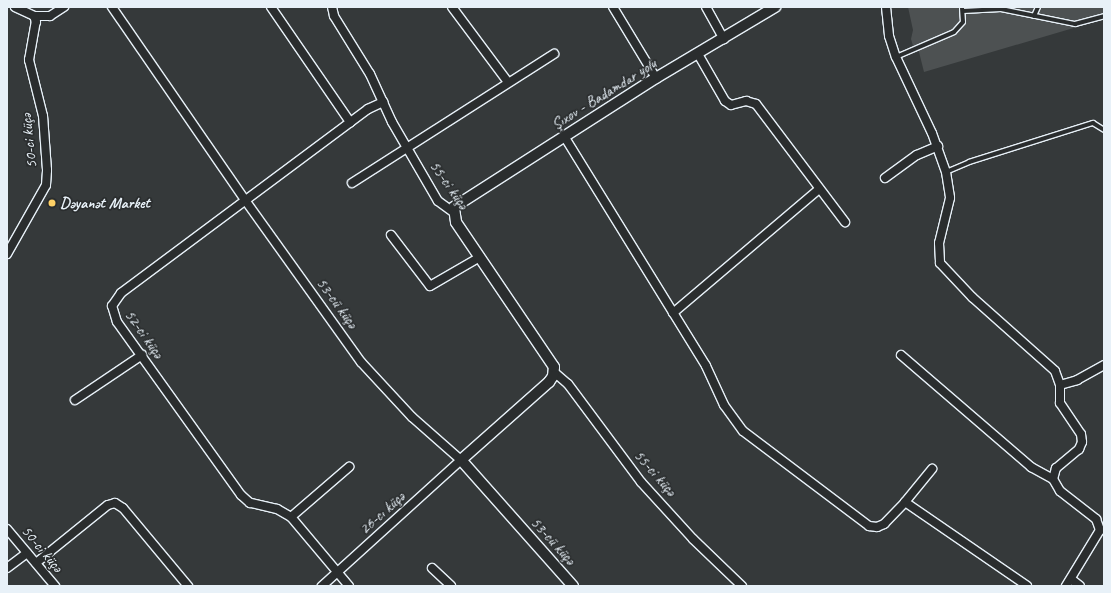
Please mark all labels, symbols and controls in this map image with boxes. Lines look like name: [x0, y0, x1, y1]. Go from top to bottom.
street label: Şıxov - Badamdar yolu: [548, 54, 660, 134]
street label: 50-ci küçə: [17, 113, 41, 169]
street label: 55-ci küçə: [425, 157, 473, 213]
place label: Dəyanət Market: [60, 193, 150, 213]
marker: Dəyanət Market: [47, 198, 57, 208]
street label: 53-cü küçə: [312, 274, 362, 332]
street label: 52-ci küçə: [120, 306, 168, 362]
street label: 55-ci küçə: [630, 446, 680, 500]
street label: 26-cı küçə: [355, 488, 409, 538]
street label: 53-cü küçə: [527, 513, 579, 569]
street label: 50-ci küçə: [17, 522, 67, 576]

